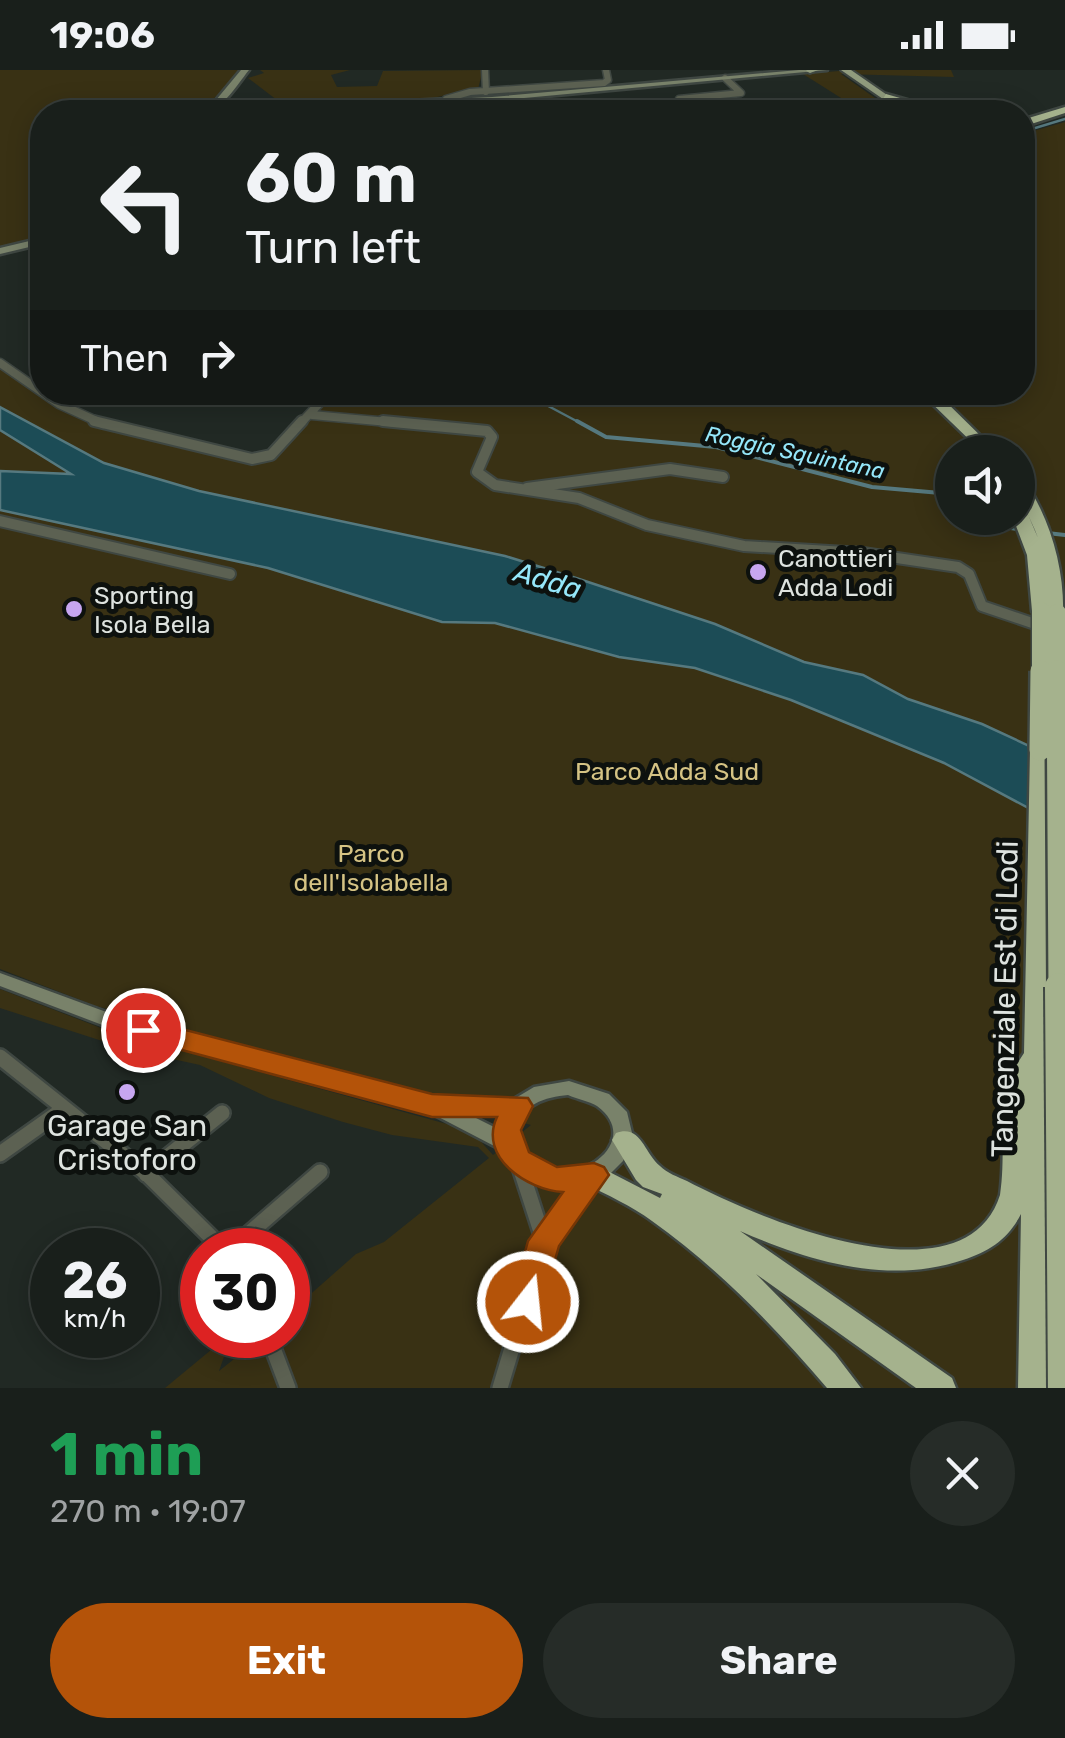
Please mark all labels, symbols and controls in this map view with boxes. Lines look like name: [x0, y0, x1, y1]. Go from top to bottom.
text: 19:06: [50, 12, 155, 58]
text: 60 m: [245, 137, 417, 220]
icon: left: [80, 140, 210, 270]
text: Turn left: [245, 221, 421, 274]
icon: right: [189, 330, 244, 385]
text: Then: [80, 335, 169, 381]
water label: Roggia Squintana: [703, 420, 887, 485]
map controls: [935, 435, 1035, 535]
button: sound: [935, 435, 1035, 535]
place label: Canottieri Adda Lodi: [778, 544, 893, 602]
water label: Adda: [509, 555, 585, 606]
marker: Canottieri Adda Lodi: [747, 561, 769, 583]
place label: Sporting Isola Bella: [94, 581, 211, 639]
marker: Sporting Isola Bella: [63, 598, 85, 620]
park label: Parco Adda Sud: [575, 757, 759, 786]
park label: Parco dell'Isolabella: [293, 839, 449, 897]
street label: Tangenziale Est di Lodi: [984, 840, 1026, 1158]
pin: [101, 988, 186, 1073]
icon: arrive: [116, 1003, 171, 1058]
marker: Garage San Cristoforo: [116, 1081, 138, 1103]
place label: Garage San Cristoforo: [47, 1108, 207, 1178]
speed limit sign: 30: [180, 1228, 310, 1358]
position arrow: [476, 1250, 580, 1354]
text: 26: [62, 1251, 128, 1311]
text: km/h: [64, 1304, 126, 1333]
text: 1 min: [50, 1419, 203, 1490]
button: close: [910, 1421, 1015, 1526]
text: 270 m · 19:07: [50, 1492, 246, 1530]
button: Exit: [50, 1603, 523, 1718]
button: Share: [543, 1603, 1015, 1718]

